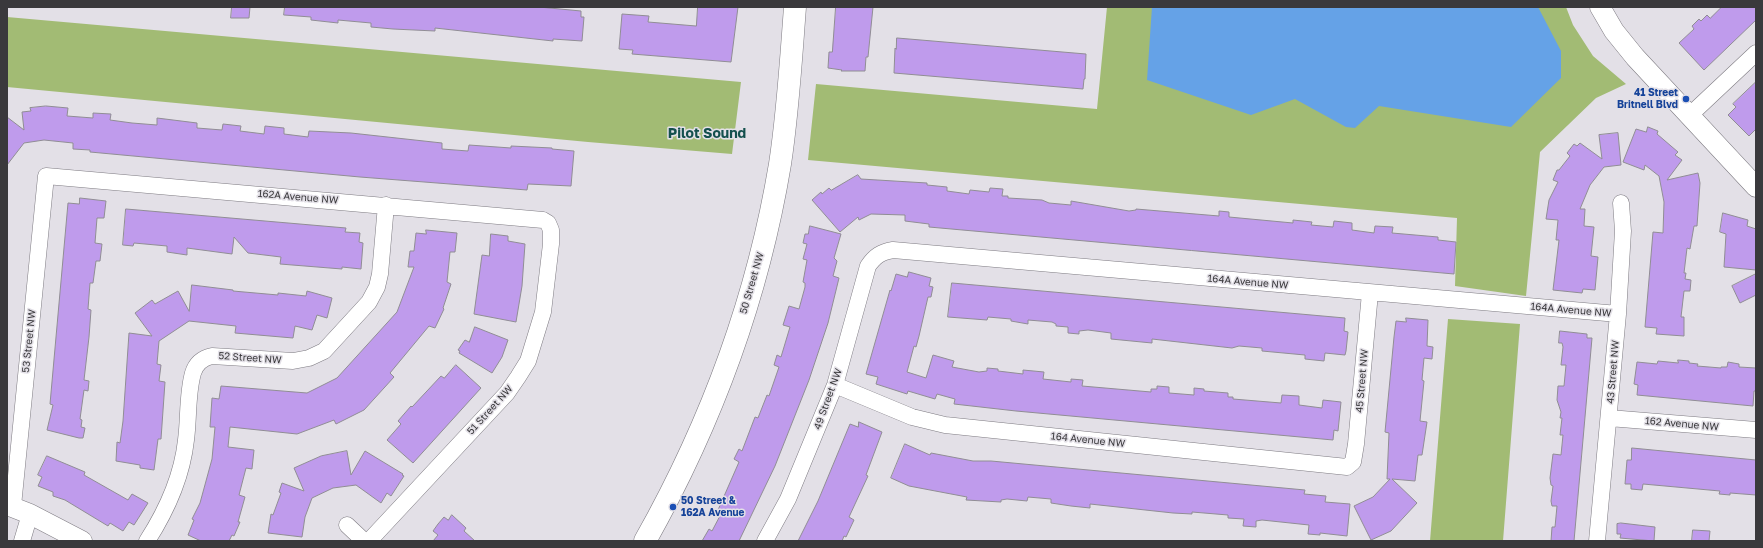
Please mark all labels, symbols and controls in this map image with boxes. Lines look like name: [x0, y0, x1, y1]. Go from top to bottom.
place label: 41 Street Britnell Blvd: [1617, 87, 1678, 110]
marker: 41 Street Britnell Blvd: [1681, 94, 1691, 104]
district label: Pilot Sound: [668, 126, 746, 142]
street label: 162A Avenue NW: [257, 187, 339, 207]
street label: 50 Street NW: [737, 251, 767, 315]
street label: 164A Avenue NW: [1207, 272, 1289, 292]
street label: 164A Avenue NW: [1530, 300, 1612, 320]
street label: 53 Street NW: [20, 309, 38, 373]
street label: 43 Street NW: [1604, 340, 1622, 404]
street label: 45 Street NW: [1353, 349, 1371, 413]
street label: 52 Street NW: [218, 350, 282, 366]
street label: 49 Street NW: [811, 367, 845, 431]
street label: 51 Street NW: [465, 383, 515, 437]
street label: 162 Avenue NW: [1645, 415, 1719, 433]
street label: 164 Avenue NW: [1050, 430, 1126, 450]
place label: 50 Street & 162A Avenue: [681, 495, 744, 518]
marker: 50 Street & 162A Avenue: [668, 502, 678, 512]

